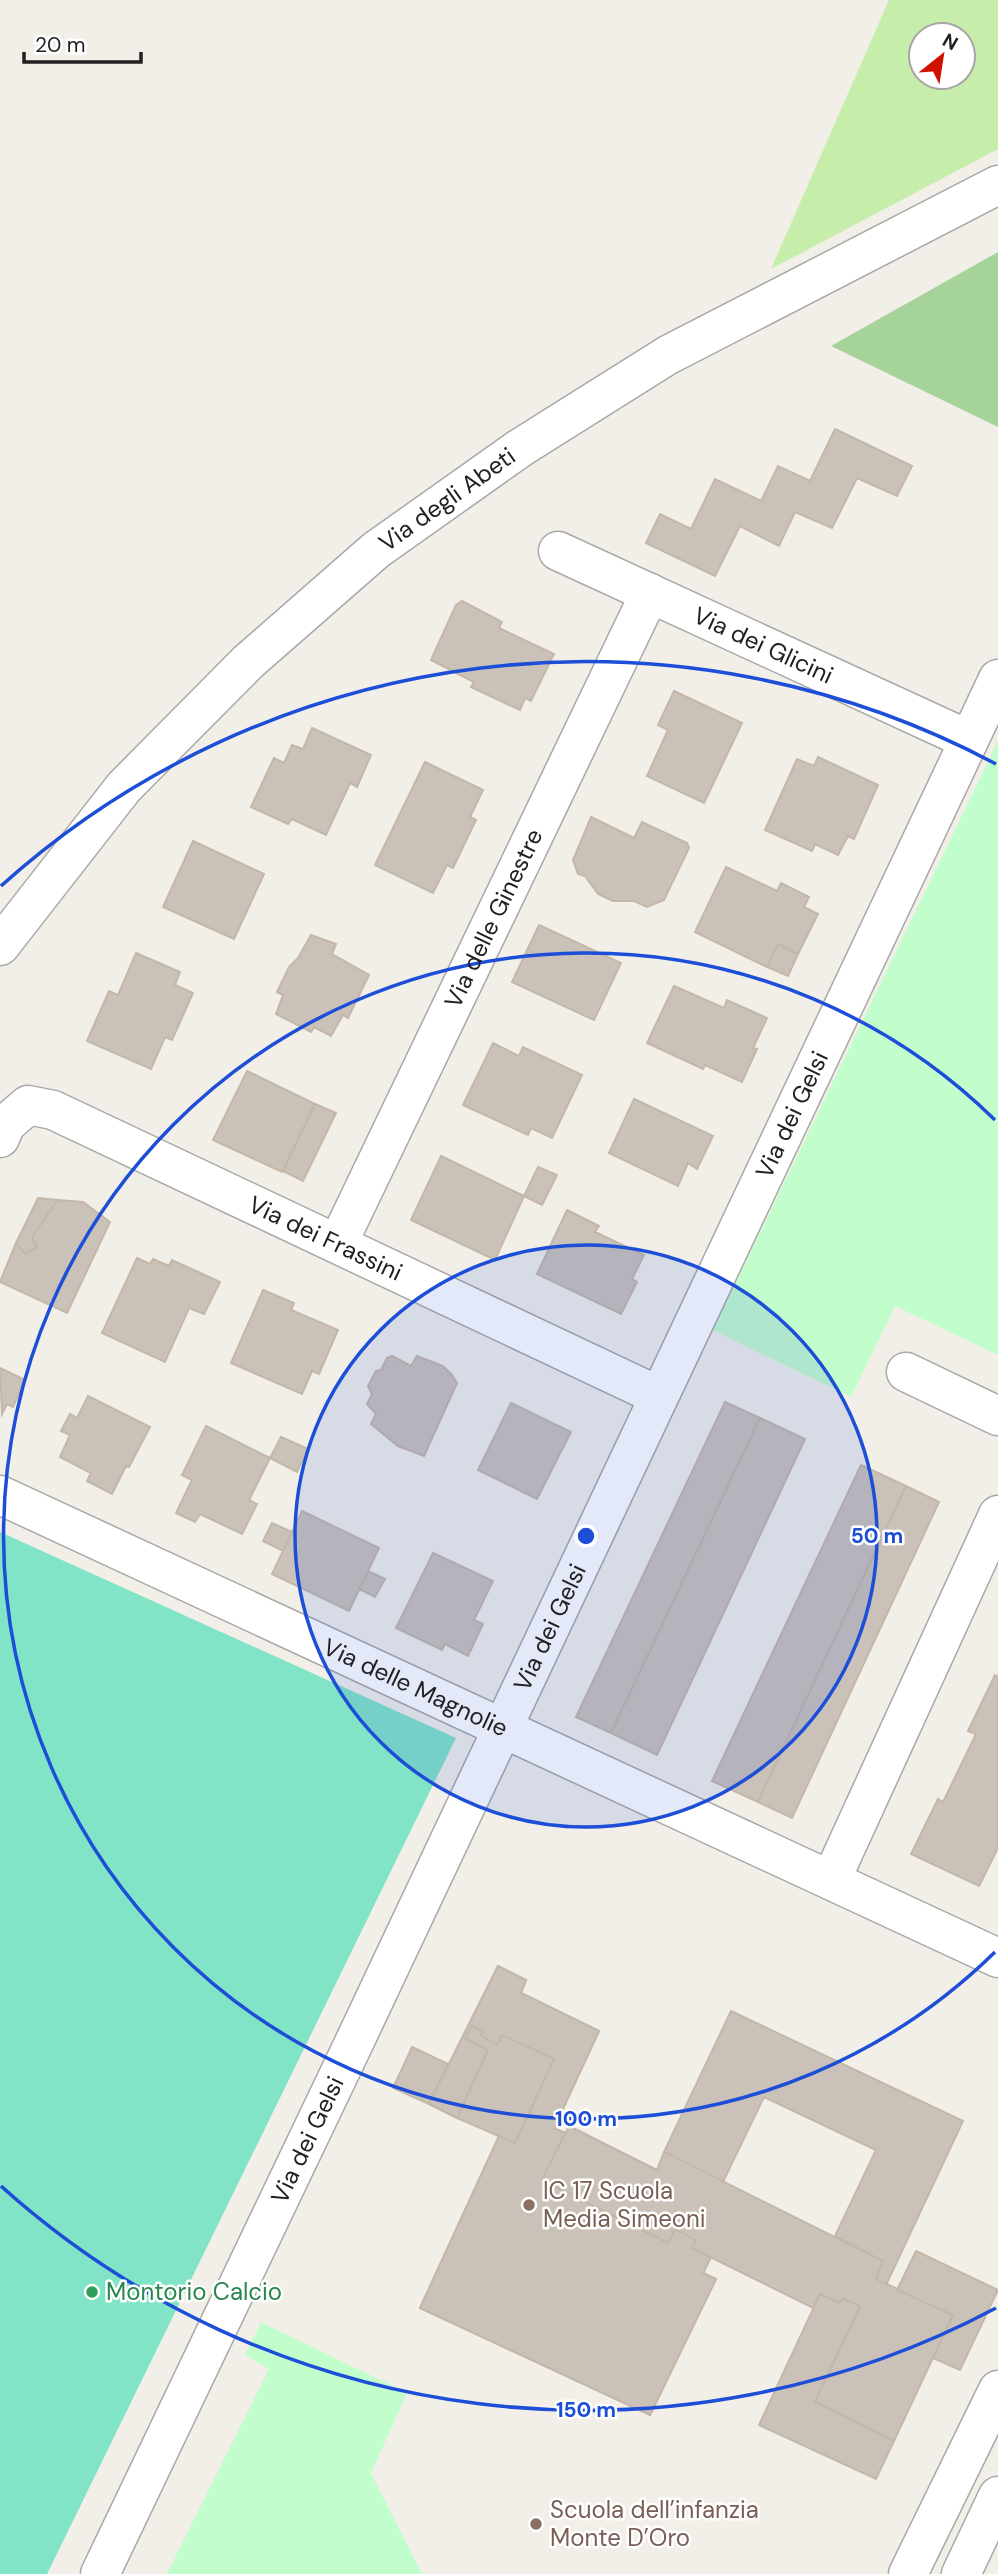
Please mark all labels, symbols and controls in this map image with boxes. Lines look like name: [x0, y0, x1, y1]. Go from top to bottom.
scale bar: [24, 21, 142, 65]
north arrow: [907, 21, 977, 91]
text: N: [938, 27, 963, 56]
text: 20 m: [35, 31, 86, 59]
street label: Via degli Abeti: [373, 440, 521, 558]
street label: Via dei Glicini: [689, 599, 838, 690]
street label: Via delle Ginestre: [437, 824, 550, 1013]
street label: Via dei Gelsi: [748, 1046, 835, 1183]
street label: Via dei Frassini: [244, 1189, 407, 1288]
text: 50 m: [851, 1522, 903, 1550]
centre of rings: [574, 1524, 598, 1548]
street label: Via dei Gelsi: [506, 1559, 593, 1696]
street label: Via delle Magnolie: [318, 1631, 513, 1743]
street label: Via dei Gelsi: [263, 2071, 351, 2208]
text: 100 m: [555, 2105, 617, 2133]
place label: IC 17 Scuola Media Simeoni: [543, 2175, 706, 2234]
marker: IC 17 Scuola Media Simeoni: [521, 2197, 537, 2213]
place label: Montorio Calcio: [106, 2276, 282, 2307]
marker: Montorio Calcio: [84, 2284, 100, 2300]
text: 150 m: [556, 2396, 616, 2424]
place label: Scuola dell’infanzia Monte D’Oro: [550, 2494, 759, 2553]
marker: Scuola dell’infanzia Monte D’Oro: [528, 2516, 544, 2532]

